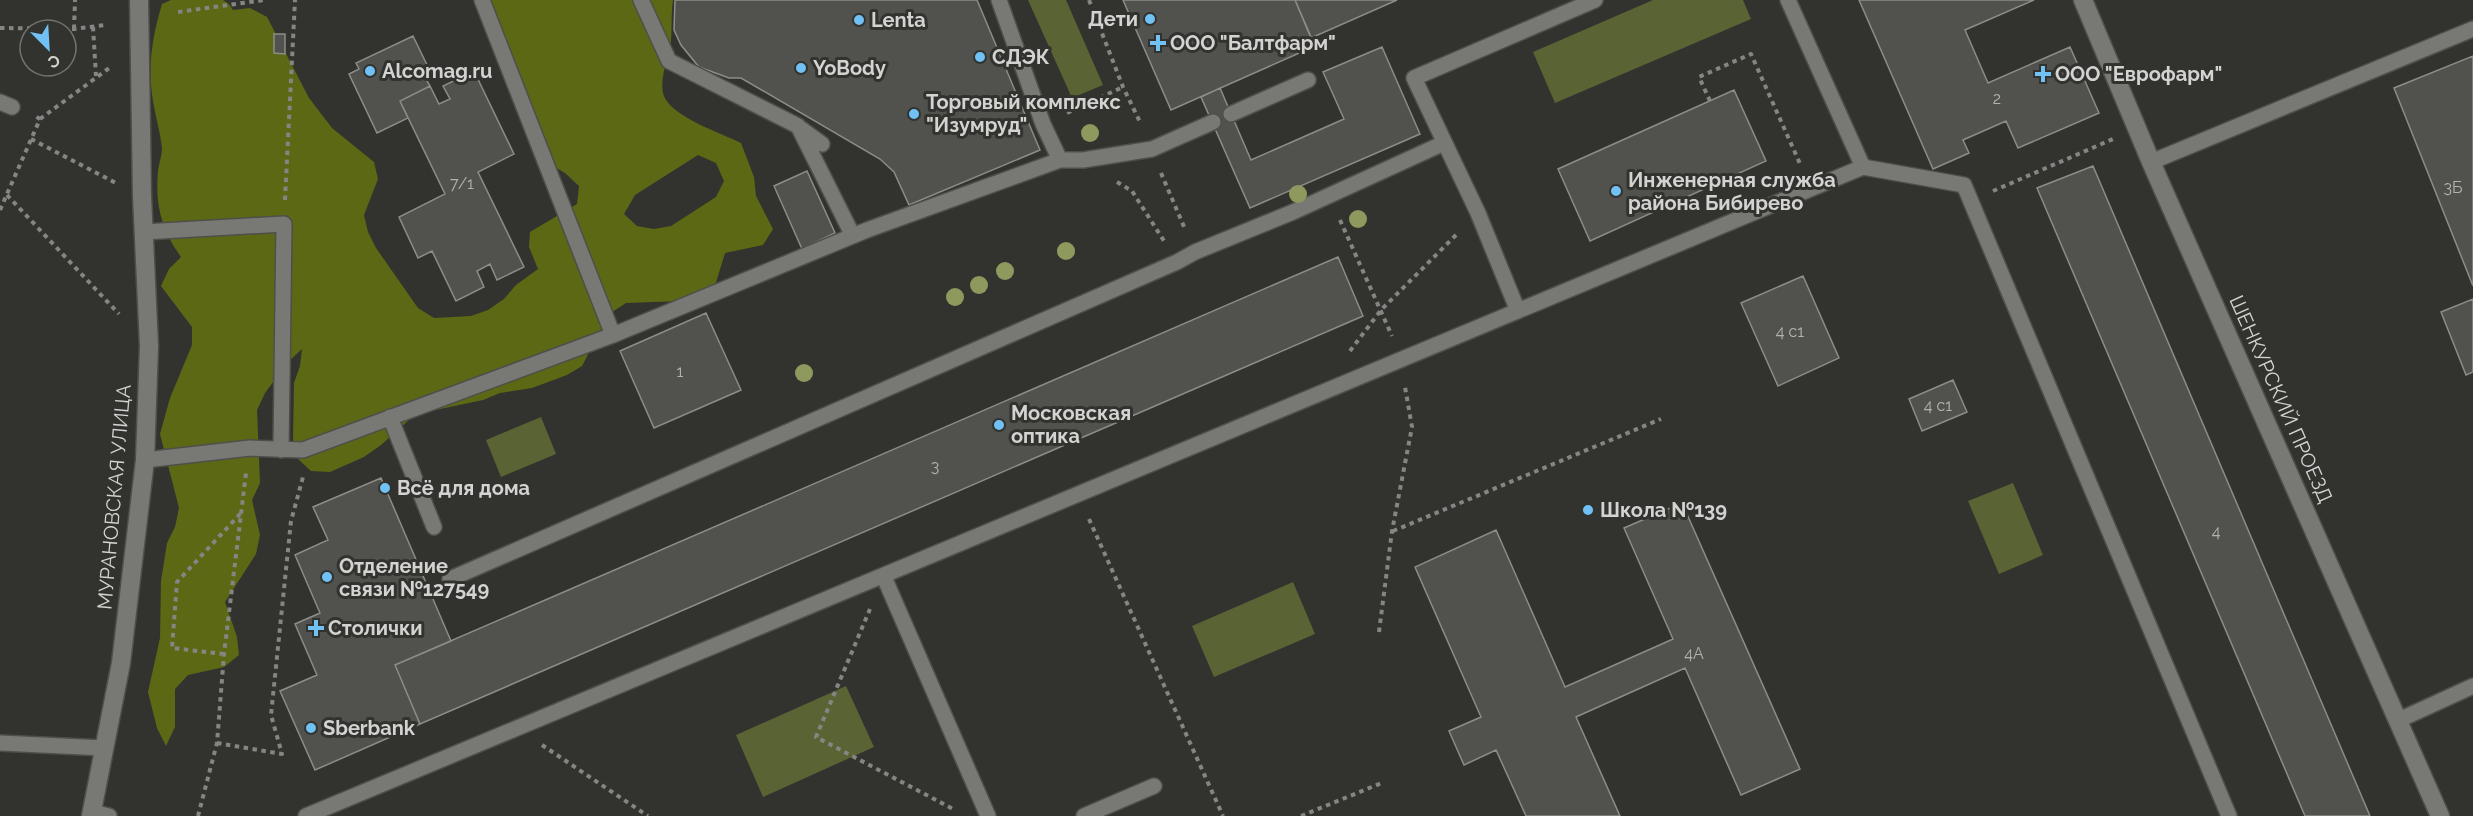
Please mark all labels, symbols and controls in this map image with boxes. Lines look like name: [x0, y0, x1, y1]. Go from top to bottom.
place label: Дети: [1088, 7, 1138, 31]
place label: Lenta: [871, 8, 926, 32]
marker: Дети: [1143, 12, 1157, 26]
marker: Lenta: [852, 13, 866, 27]
north arrow: [18, 18, 78, 78]
place label: ООО "Балтфарм": [1170, 31, 1336, 55]
marker: ООО "Балтфарм": [1151, 36, 1165, 50]
place label: СДЭК: [992, 45, 1050, 69]
text: С: [45, 50, 63, 72]
marker: СДЭК: [973, 50, 987, 64]
place label: YoBody: [813, 56, 886, 80]
place label: Alcomag.ru: [382, 59, 492, 83]
marker: YoBody: [794, 61, 808, 75]
place label: ООО "Еврофарм": [2055, 62, 2222, 86]
marker: Alcomag.ru: [363, 64, 377, 78]
marker: ООО "Еврофарм": [2036, 67, 2050, 81]
house number: 2: [1993, 89, 2001, 108]
place label: Торговый комплекс "Изумруд": [926, 90, 1121, 137]
marker: Торговый комплекс "Изумруд": [907, 107, 921, 121]
place label: Инженерная служба района Бибирево: [1628, 168, 1836, 215]
house number: 7/1: [450, 174, 474, 193]
house number: 3Б: [2444, 178, 2462, 197]
marker: Инженерная служба района Бибирево: [1609, 184, 1623, 198]
street label: ШЕНКУРСКИЙ ПРОЕЗД: [2224, 291, 2338, 507]
house number: 4 с1: [1776, 322, 1804, 341]
house number: 1: [677, 362, 684, 381]
street label: МУРАНОВСКАЯ УЛИЦА: [92, 383, 136, 611]
house number: 4 с1: [1924, 396, 1952, 415]
place label: Московская оптика: [1011, 401, 1131, 448]
marker: Московская оптика: [992, 418, 1006, 432]
house number: 3: [931, 457, 939, 476]
place label: Всё для дома: [397, 476, 530, 500]
marker: Всё для дома: [378, 481, 392, 495]
place label: Школа №139: [1600, 498, 1727, 522]
marker: Школа №139: [1581, 503, 1595, 517]
house number: 4: [2212, 522, 2221, 541]
place label: Отделение связи №127549: [339, 554, 489, 601]
marker: Отделение связи №127549: [320, 570, 334, 584]
place label: Столички: [328, 616, 423, 640]
marker: Столички: [309, 621, 323, 635]
house number: 4А: [1684, 644, 1704, 663]
place label: Sberbank: [323, 716, 416, 740]
marker: Sberbank: [304, 721, 318, 735]

